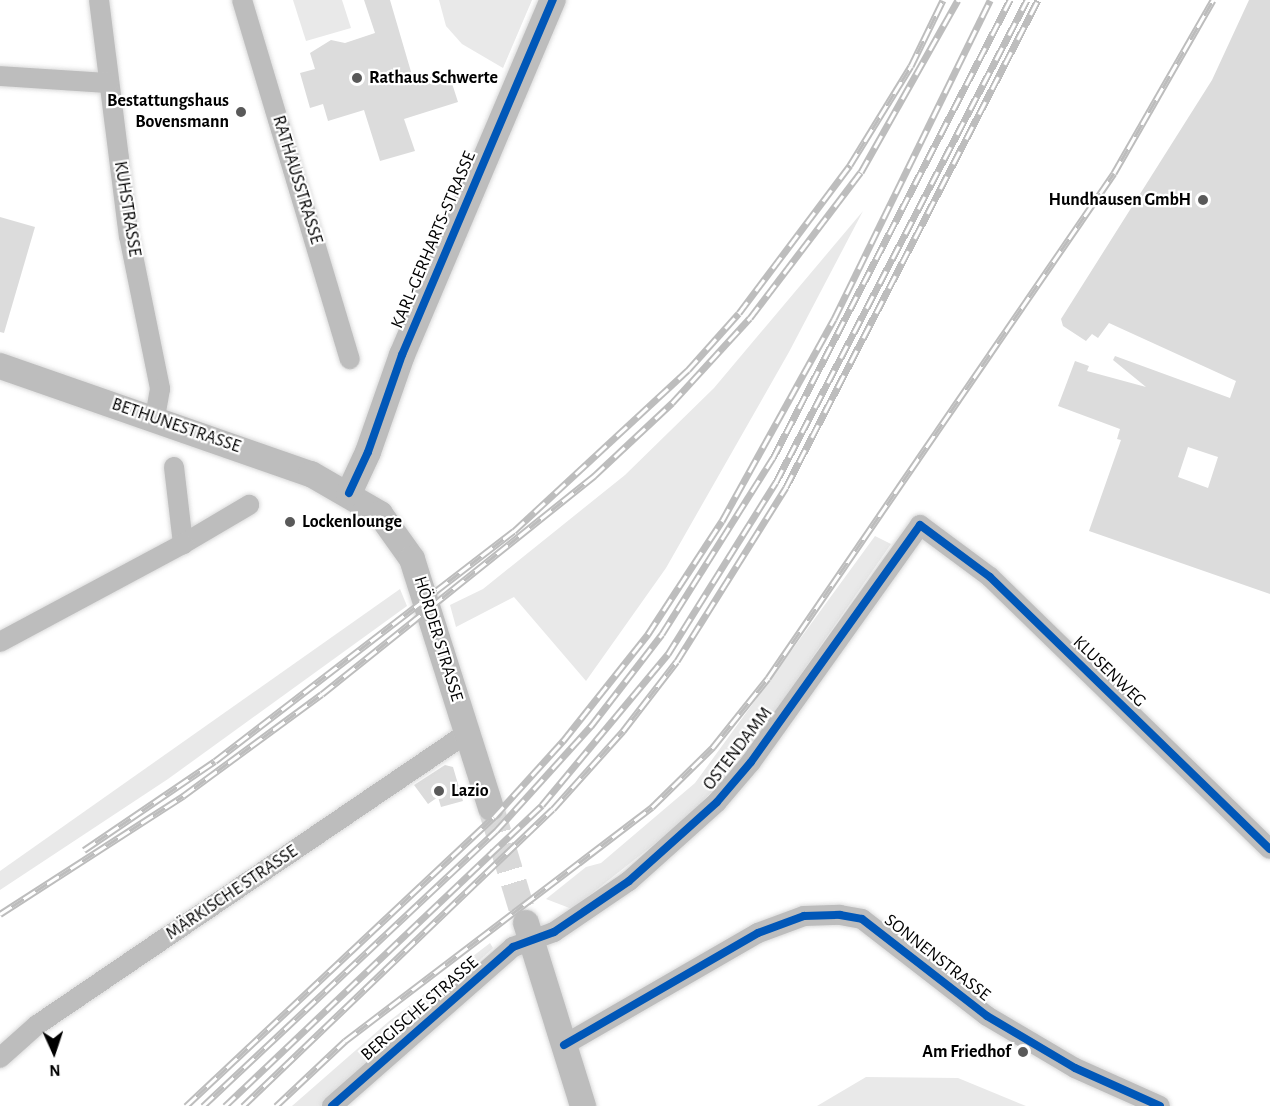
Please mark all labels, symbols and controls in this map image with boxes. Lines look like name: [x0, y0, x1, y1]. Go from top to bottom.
place label: Rathaus Schwerte: [369, 67, 498, 89]
marker: Rathaus Schwerte: [350, 71, 364, 85]
place label: Bestattungshaus Bovensmann: [107, 91, 229, 134]
marker: Bestattungshaus Bovensmann: [234, 105, 248, 119]
street label: RATHAUSSTRASSE: [267, 113, 327, 247]
street label: KARL-GERHARTS-STRASSE: [387, 148, 481, 332]
street label: KUHSTRASSE: [109, 160, 145, 258]
place label: Hundhausen GmbH: [1049, 189, 1191, 211]
marker: Hundhausen GmbH: [1196, 193, 1210, 207]
street label: BETHUNESTRASSE: [109, 394, 243, 458]
place label: Lockenlounge: [302, 511, 402, 533]
marker: Lockenlounge: [283, 515, 297, 529]
street label: HÖRDER STRASSE: [409, 574, 467, 704]
street label: KLUSENWEG: [1068, 632, 1150, 712]
street label: OSTENDAMM: [699, 703, 777, 795]
place label: Lazio: [451, 780, 489, 802]
marker: Lazio: [432, 784, 446, 798]
street label: MÄRKISCHE STRASSE: [162, 841, 302, 945]
street label: SONNENSTRASSE: [880, 910, 994, 1006]
street label: BERGISCHE STRASSE: [357, 952, 483, 1066]
north arrow: [24, 1022, 84, 1082]
place label: Am Friedhof: [922, 1041, 1011, 1063]
marker: Am Friedhof: [1016, 1045, 1030, 1059]
text: N: [49, 1062, 61, 1078]

